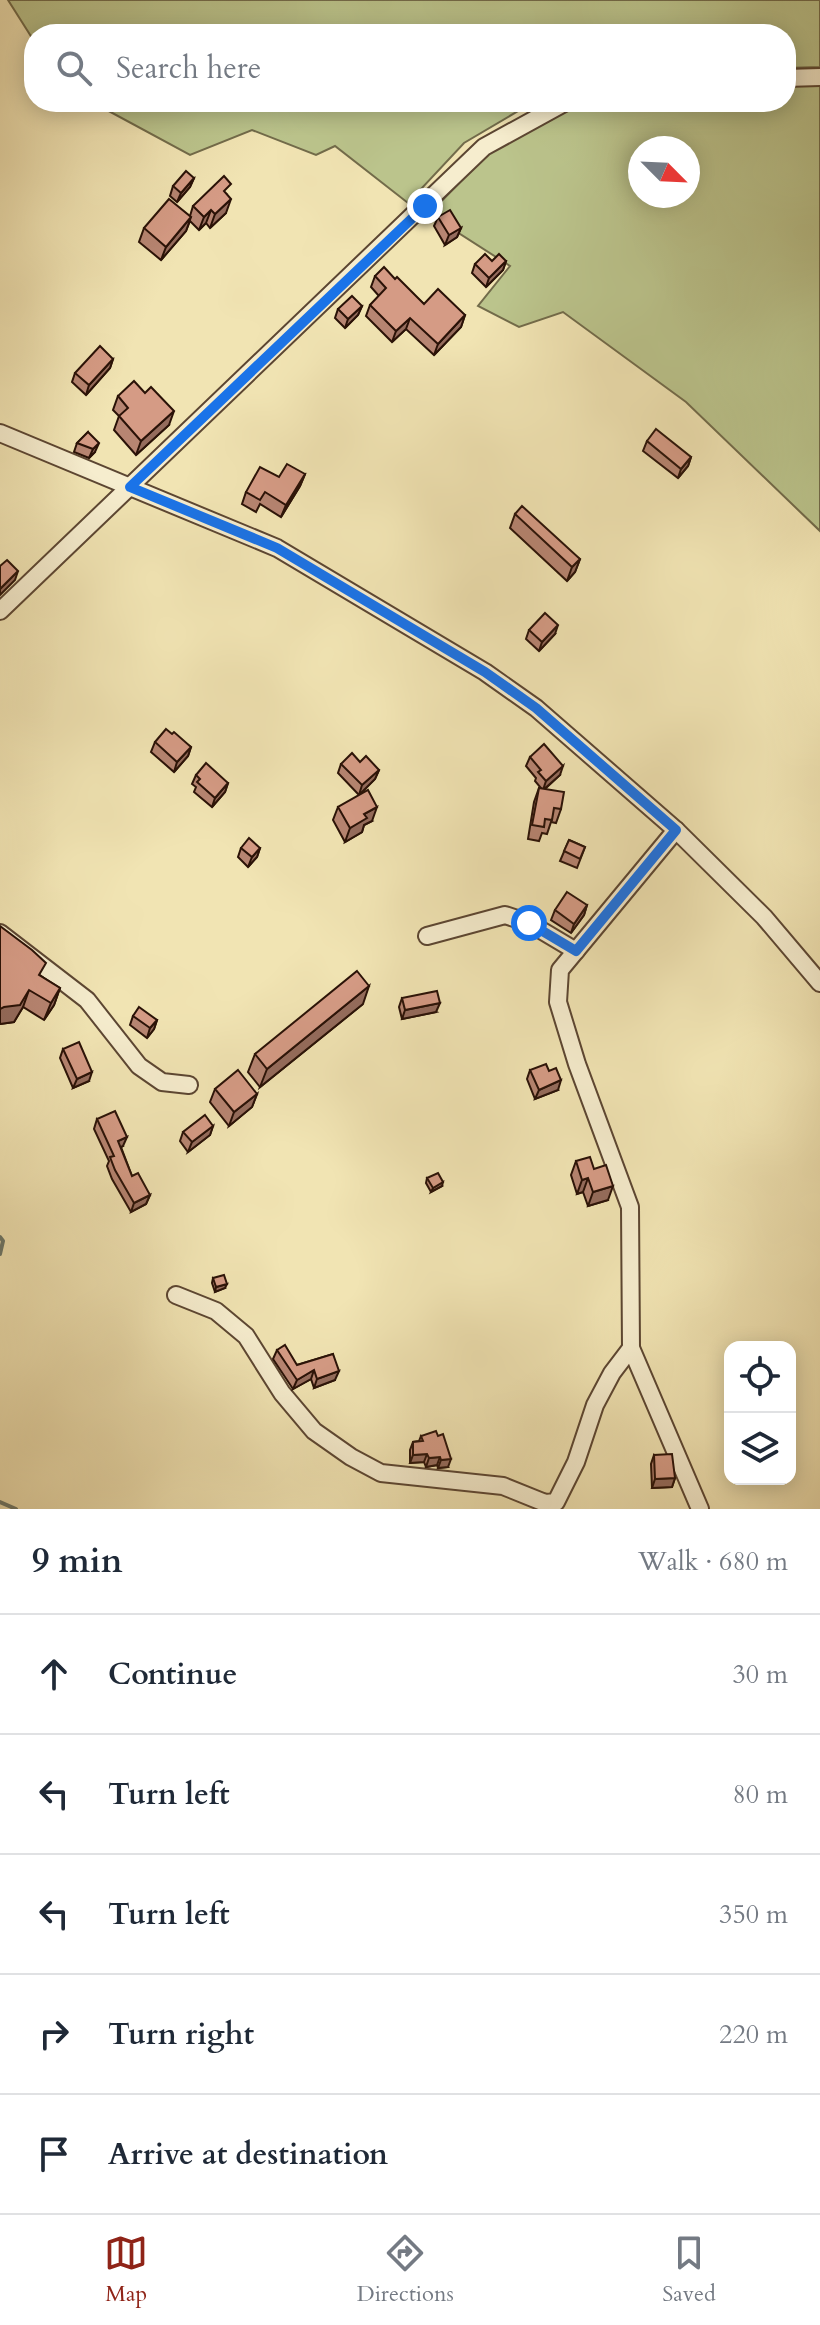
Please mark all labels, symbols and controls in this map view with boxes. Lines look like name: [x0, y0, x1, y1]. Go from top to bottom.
search box: [24, 24, 796, 112]
icon: search: [52, 46, 96, 90]
text: Search here: [116, 48, 261, 89]
north arrow: [628, 136, 700, 208]
route end: [407, 188, 443, 224]
route start: [511, 905, 547, 941]
map controls: [724, 1341, 796, 1485]
button: locate: [724, 1341, 796, 1413]
button: layers: [724, 1413, 796, 1485]
text: 9 min: [32, 1538, 123, 1584]
text: Walk · 680 m: [638, 1544, 788, 1579]
icon: ahead: [32, 1652, 76, 1696]
text: Continue: [108, 1654, 237, 1695]
text: 30 m: [732, 1657, 788, 1692]
icon: left: [32, 1772, 76, 1816]
text: Turn left: [108, 1774, 230, 1815]
text: 80 m: [732, 1777, 788, 1812]
icon: left: [32, 1892, 76, 1936]
text: Turn left: [108, 1894, 230, 1935]
text: 350 m: [719, 1897, 788, 1932]
icon: right: [32, 2012, 76, 2056]
text: Turn right: [108, 2014, 254, 2055]
text: 220 m: [719, 2017, 788, 2052]
icon: arrive: [32, 2132, 76, 2176]
text: Arrive at destination: [108, 2134, 388, 2175]
tab: Map: [104, 2231, 148, 2309]
tab: Directions: [357, 2231, 454, 2309]
tab: Saved: [662, 2231, 716, 2309]

